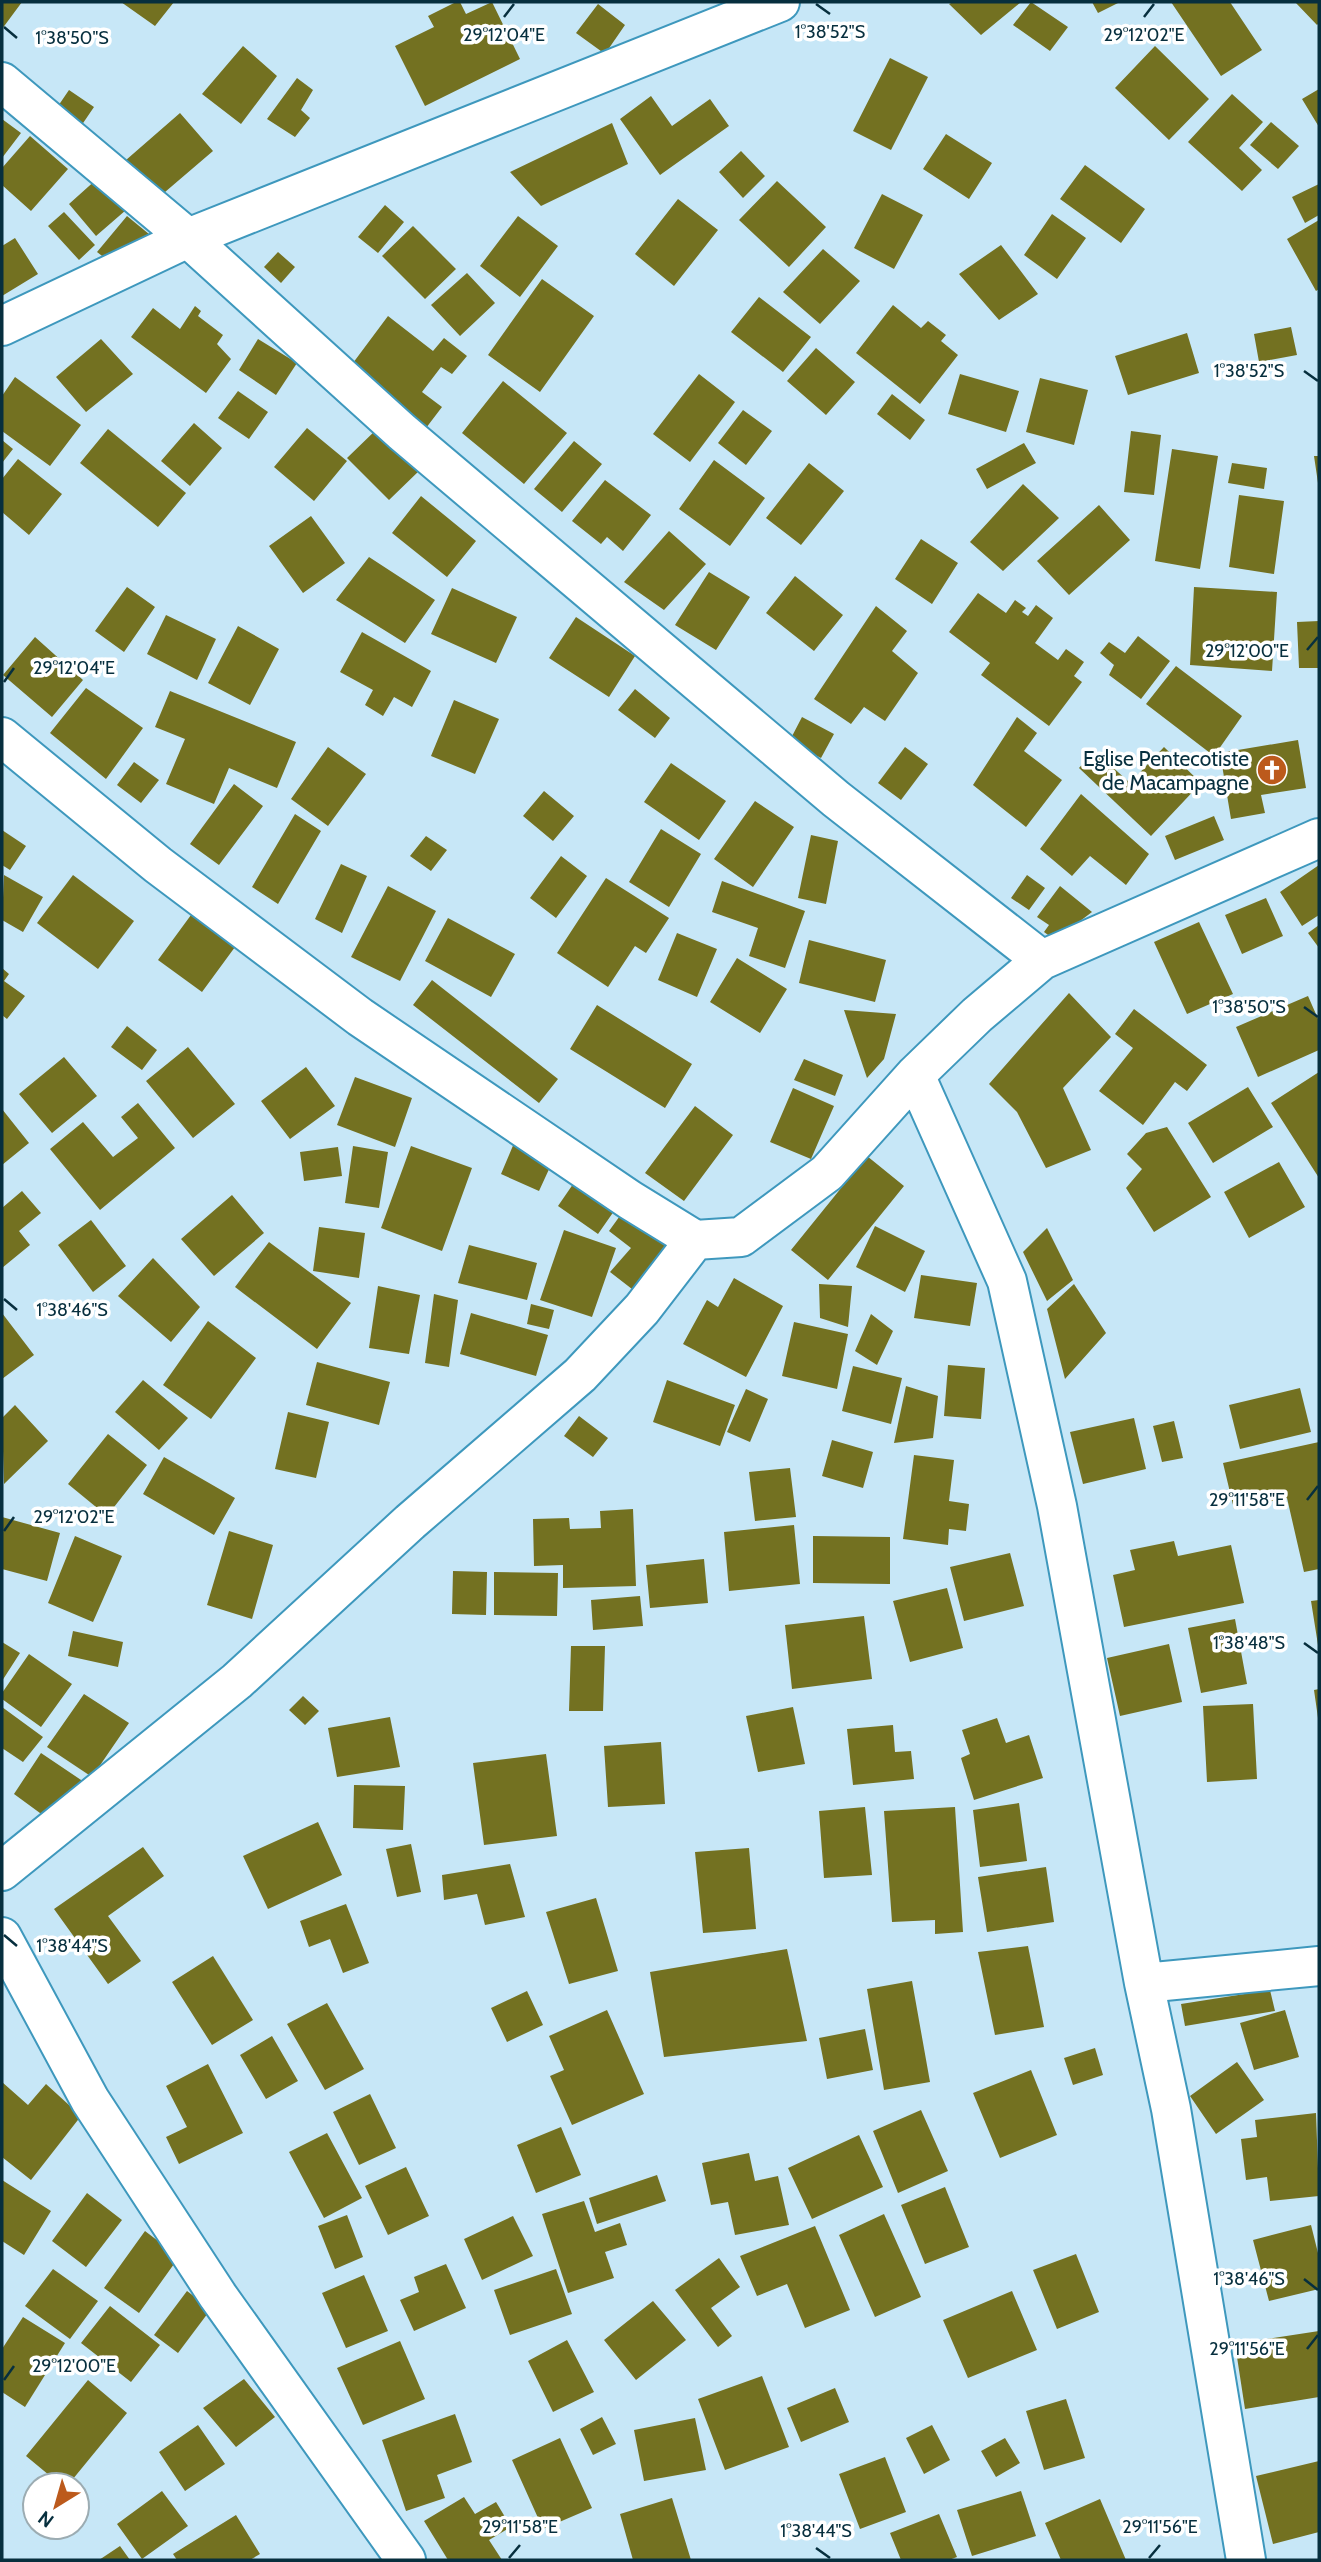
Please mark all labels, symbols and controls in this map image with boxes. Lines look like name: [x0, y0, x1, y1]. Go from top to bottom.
text: 1°38'52"S: [795, 21, 865, 43]
text: 29°12'04"E: [463, 24, 545, 46]
text: 29°12'02"E: [1103, 24, 1185, 46]
text: 1°38'50"S: [35, 27, 109, 49]
text: 1°38'52"S: [1214, 360, 1284, 382]
text: 29°12'00"E: [1205, 640, 1289, 662]
text: 29°12'04"E: [33, 657, 115, 679]
place label: Eglise Pentecotiste de Macampagne: [1083, 746, 1249, 795]
church icon: Eglise Pentecotiste de Macampagne: [1255, 753, 1289, 787]
text: 1°38'50"S: [1212, 996, 1286, 1018]
text: 1°38'46"S: [36, 1299, 108, 1321]
text: 29°11'58"E: [1209, 1489, 1285, 1511]
text: 29°12'02"E: [33, 1506, 115, 1528]
text: 1°38'48"S: [1213, 1632, 1285, 1654]
text: 1°38'44"S: [36, 1935, 108, 1957]
text: 1°38'46"S: [1213, 2268, 1285, 2290]
text: 29°11'56"E: [1209, 2338, 1285, 2360]
text: 29°12'00"E: [32, 2355, 116, 2377]
north arrow: [21, 2471, 91, 2541]
text: N: [34, 2506, 58, 2532]
text: 29°11'58"E: [482, 2516, 558, 2538]
text: 29°11'56"E: [1122, 2516, 1198, 2538]
text: 1°38'44"S: [780, 2520, 852, 2542]

